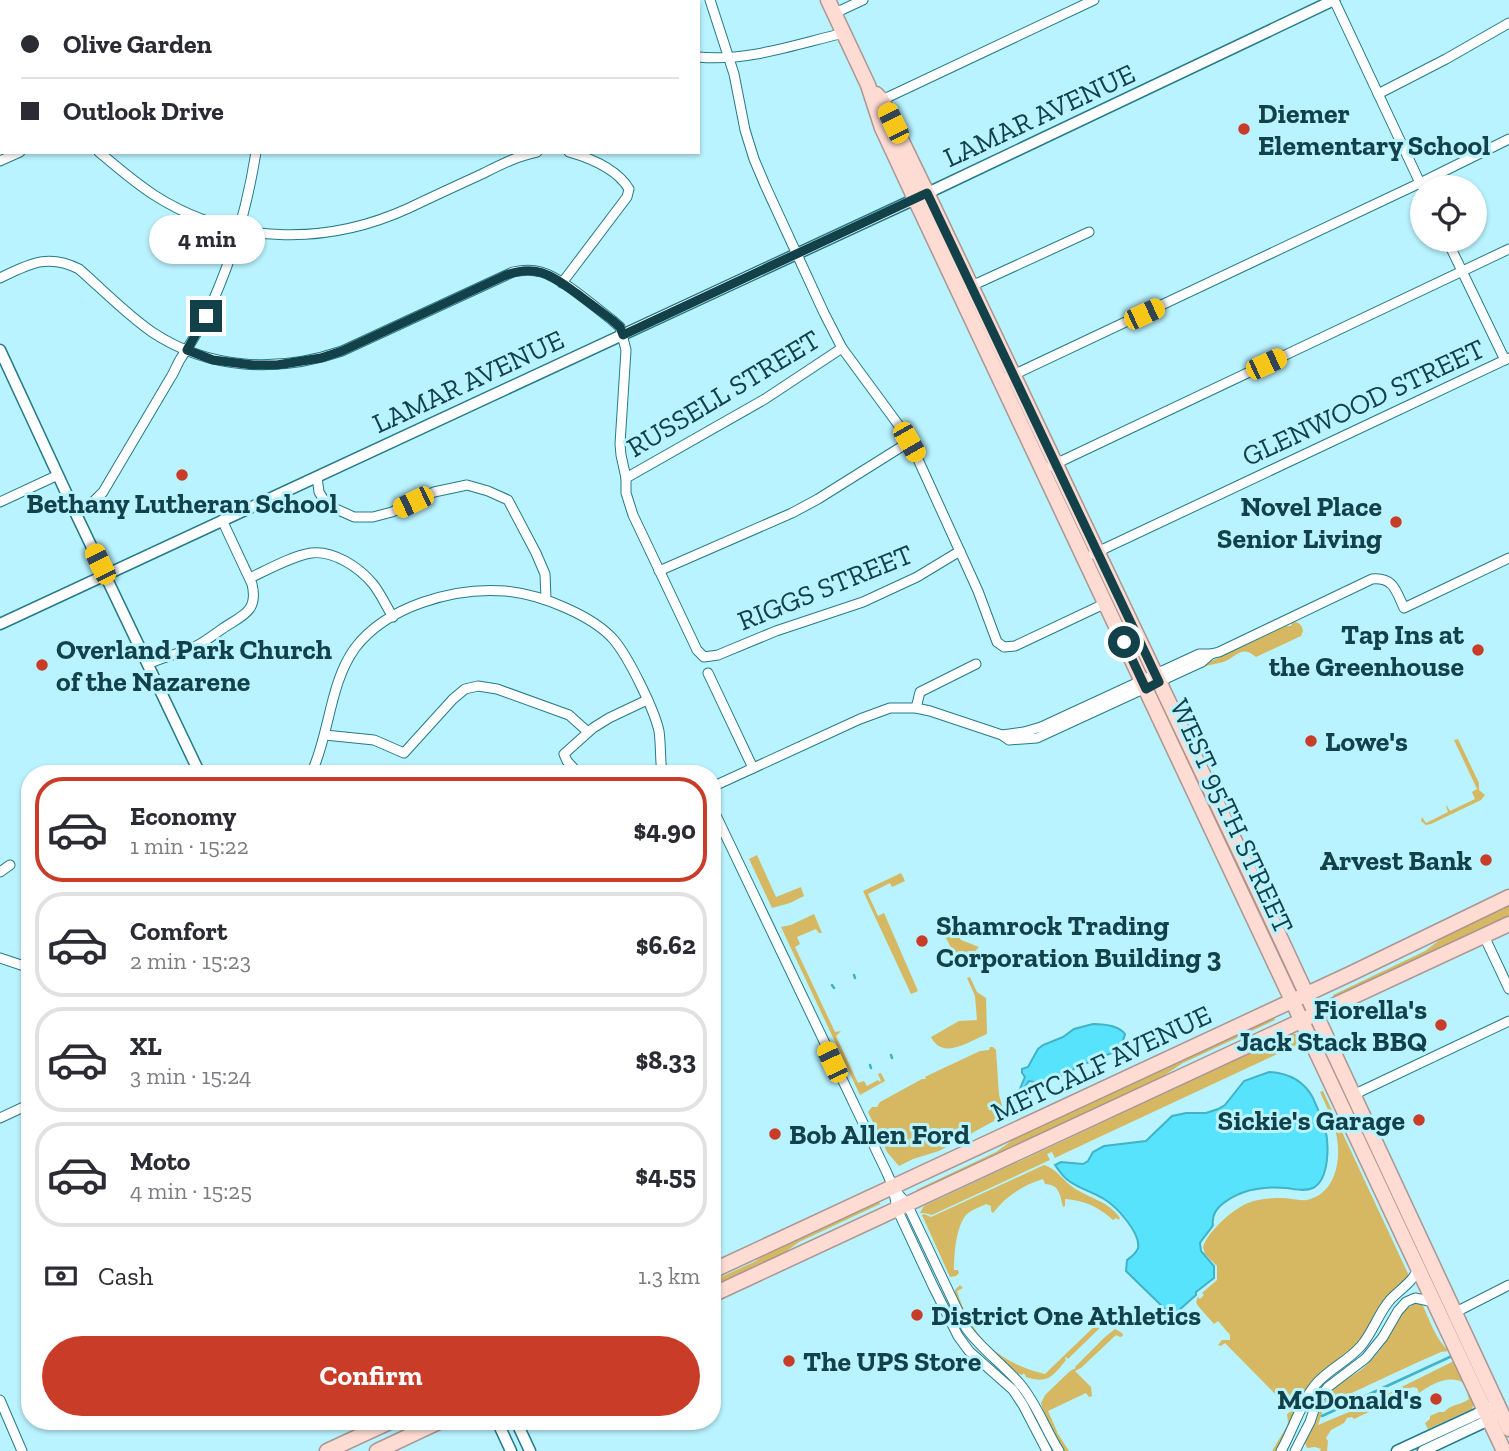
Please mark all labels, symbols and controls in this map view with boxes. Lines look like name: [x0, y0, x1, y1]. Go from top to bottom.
text: Olive Garden: [63, 28, 212, 60]
street label: LAMAR AVENUE: [938, 57, 1140, 174]
text: Outlook Drive: [63, 95, 224, 127]
place label: Diemer Elementary School: [1258, 97, 1490, 162]
car: [875, 100, 912, 146]
marker: Diemer Elementary School: [1236, 121, 1252, 137]
map controls: [1410, 175, 1487, 252]
button: locate: [1410, 175, 1487, 252]
callout: 4 min: [148, 215, 264, 264]
text: 4 min: [178, 225, 236, 253]
car: [1121, 296, 1168, 332]
route end: [190, 300, 222, 332]
street label: LAMAR AVENUE: [367, 323, 569, 440]
street label: RUSSELL STREET: [621, 323, 826, 464]
street label: GLENWOOD STREET: [1237, 332, 1490, 473]
car: [1243, 346, 1290, 382]
car: [890, 419, 929, 465]
marker: Bethany Lutheran School: [174, 467, 190, 483]
car: [390, 483, 437, 521]
place label: Bethany Lutheran School: [26, 487, 338, 520]
place label: Novel Place Senior Living: [1217, 490, 1382, 555]
marker: Novel Place Senior Living: [1388, 514, 1404, 530]
street label: RIGGS STREET: [733, 537, 917, 638]
car: [82, 541, 119, 587]
place label: Tap Ins at the Greenhouse: [1269, 618, 1465, 683]
route start: [1108, 626, 1140, 658]
place label: Overland Park Church of the Nazarene: [56, 633, 332, 698]
marker: Tap Ins at the Greenhouse: [1470, 642, 1486, 658]
marker: Overland Park Church of the Nazarene: [34, 657, 50, 673]
street label: WEST 95TH STREET: [1163, 694, 1300, 939]
place label: Lowe's: [1325, 725, 1408, 758]
marker: Lowe's: [1303, 733, 1319, 749]
icon: car: [46, 798, 109, 861]
text: Economy: [130, 800, 236, 832]
text: $4.90: [634, 814, 696, 846]
text: 1 min · 15:22: [130, 832, 249, 860]
place label: Arvest Bank: [1320, 844, 1473, 877]
marker: Arvest Bank: [1478, 852, 1494, 868]
place label: Shamrock Trading Corporation Building 3: [936, 909, 1221, 974]
icon: car: [46, 913, 109, 976]
text: Comfort: [130, 915, 227, 947]
text: $6.62: [636, 929, 696, 961]
marker: Shamrock Trading Corporation Building 3: [914, 933, 930, 949]
text: 2 min · 15:23: [130, 947, 251, 975]
place label: Fiorella's Jack Stack BBQ: [1236, 993, 1427, 1058]
street label: METCALF AVENUE: [986, 998, 1216, 1129]
marker: Fiorella's Jack Stack BBQ: [1433, 1017, 1449, 1033]
icon: car: [46, 1028, 109, 1091]
text: XL: [130, 1030, 162, 1062]
car: [814, 1039, 851, 1085]
text: $8.33: [636, 1044, 696, 1076]
text: 3 min · 15:24: [130, 1062, 251, 1090]
place label: Sickie's Garage: [1218, 1104, 1405, 1137]
marker: Sickie's Garage: [1411, 1112, 1427, 1128]
place label: Bob Allen Ford: [789, 1118, 970, 1151]
marker: Bob Allen Ford: [767, 1126, 783, 1142]
icon: car: [46, 1143, 109, 1206]
text: Moto: [130, 1145, 190, 1177]
text: $4.55: [635, 1159, 696, 1191]
text: 4 min · 15:25: [130, 1177, 252, 1205]
icon: cash: [42, 1257, 80, 1295]
text: Cash: [98, 1260, 153, 1292]
text: 1.3 km: [638, 1262, 700, 1290]
place label: District One Athletics: [931, 1299, 1201, 1332]
marker: District One Athletics: [909, 1307, 925, 1323]
button: Confirm: [42, 1336, 700, 1416]
place label: The UPS Store: [803, 1345, 981, 1378]
marker: The UPS Store: [781, 1353, 797, 1369]
place label: McDonald's: [1277, 1383, 1422, 1416]
marker: McDonald's: [1428, 1391, 1444, 1407]

